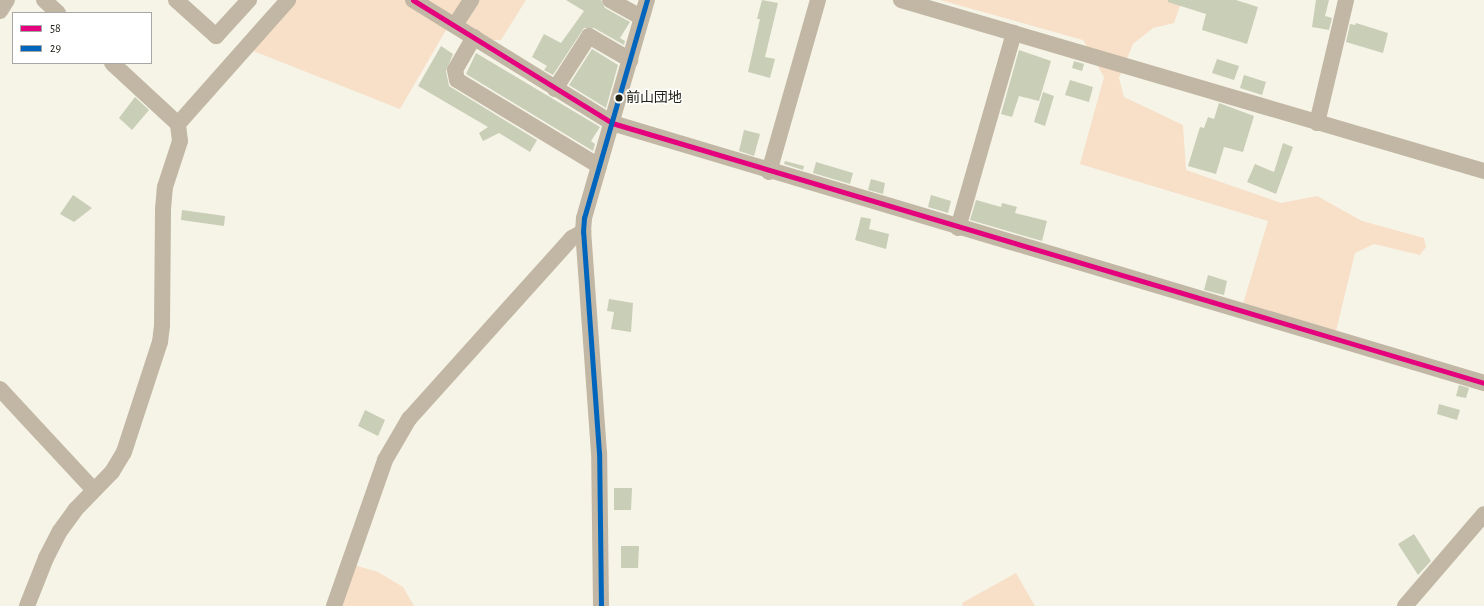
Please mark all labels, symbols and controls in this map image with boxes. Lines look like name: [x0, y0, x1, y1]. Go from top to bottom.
legend: [12, 12, 152, 64]
text: 58: [50, 22, 61, 34]
text: 29: [50, 42, 61, 54]
place label: 前山団地: [626, 90, 682, 106]
marker: 前山団地: [614, 93, 624, 103]

